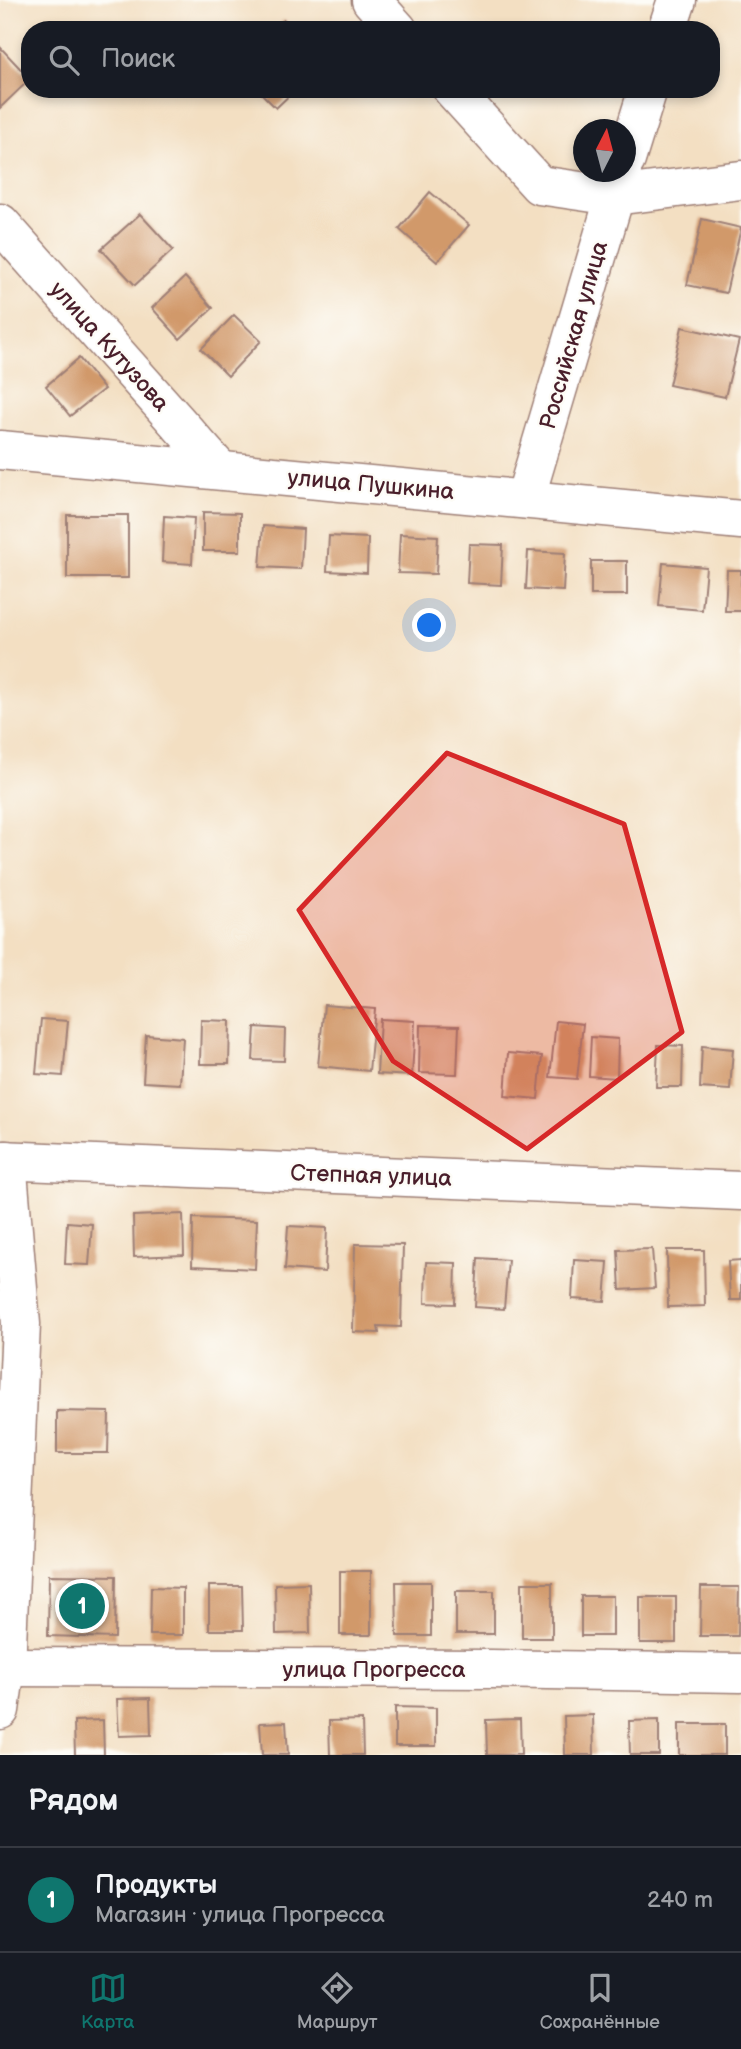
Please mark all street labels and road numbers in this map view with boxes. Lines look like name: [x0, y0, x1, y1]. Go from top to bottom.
street label: Российская улица: [534, 238, 614, 433]
street label: улица Кутузова: [44, 276, 175, 418]
street label: улица Пушкина: [286, 464, 456, 506]
street label: Степная улица: [290, 1159, 453, 1193]
street label: улица Прогресса: [282, 1656, 466, 1684]

